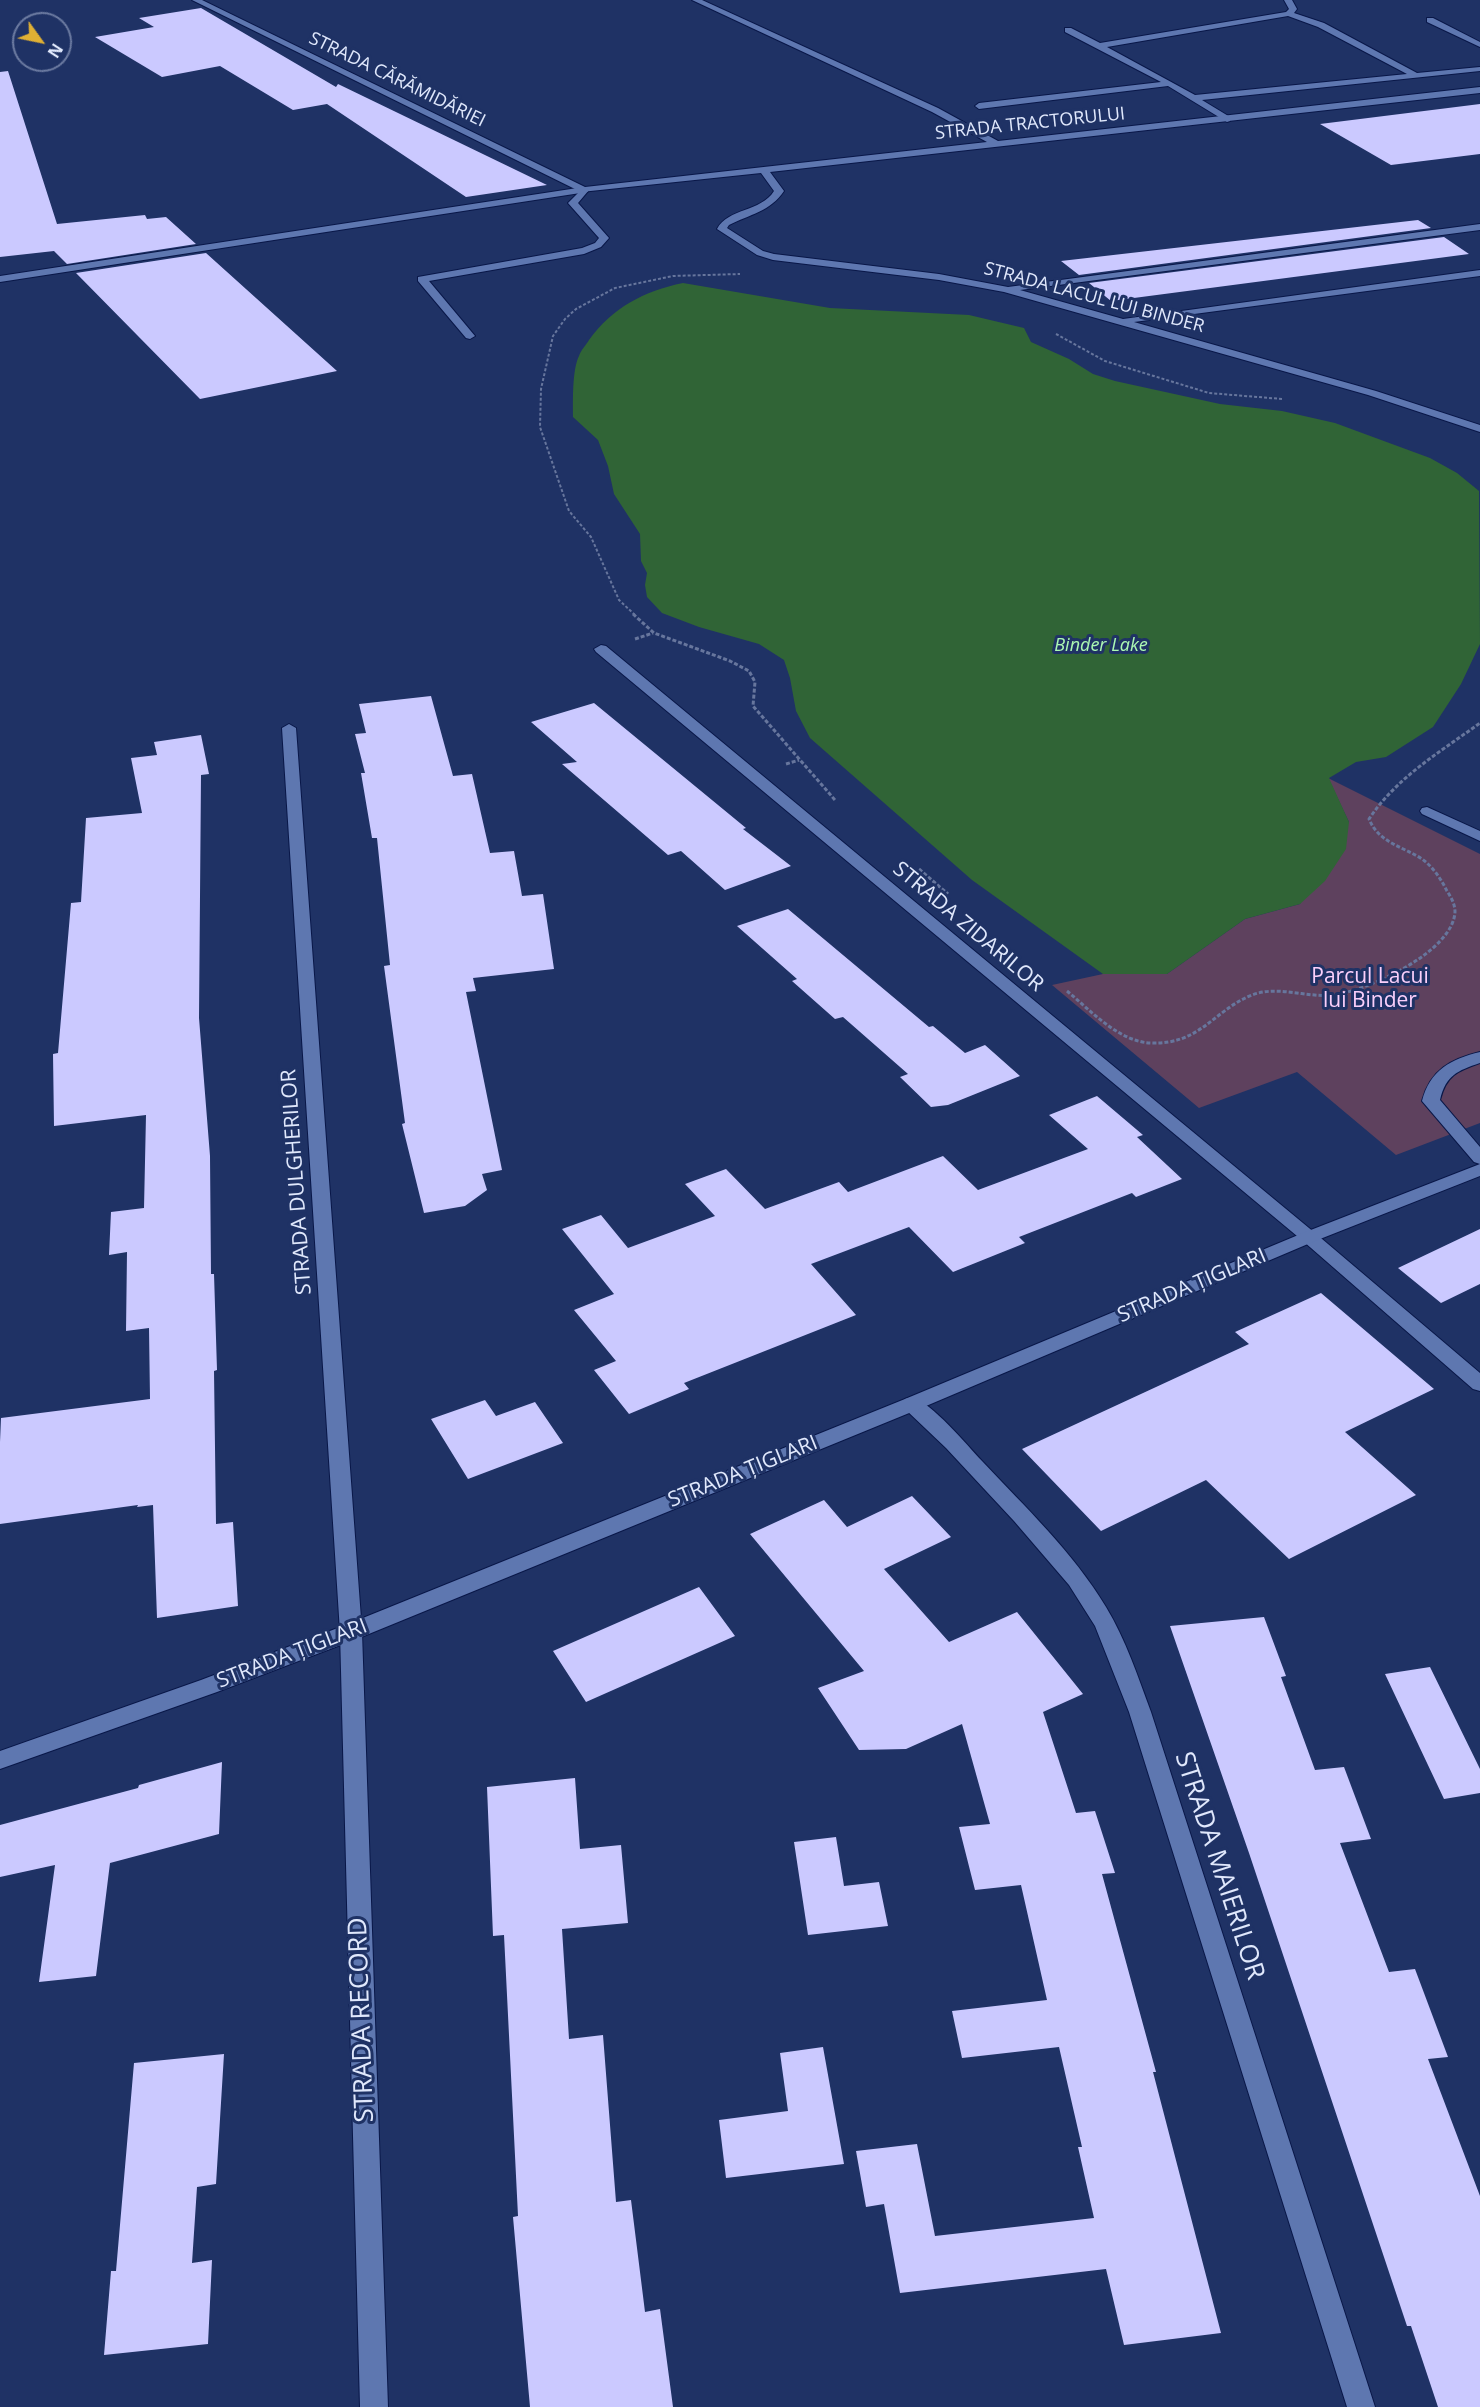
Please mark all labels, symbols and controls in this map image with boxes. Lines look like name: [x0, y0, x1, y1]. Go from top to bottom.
north arrow: [12, 12, 72, 72]
street label: STRADA CĂRĂMIDĂRIEI: [305, 28, 489, 132]
text: N: [43, 39, 68, 62]
street label: STRADA TRACTORULUI: [934, 103, 1126, 145]
street label: STRADA LACUL LUI BINDER: [981, 258, 1207, 338]
water label: Binder Lake: [1054, 635, 1148, 657]
street label: STRADA ZIDARILOR: [888, 857, 1048, 997]
park label: Parcul Lacui lui Binder: [1311, 964, 1429, 1014]
street label: STRADA DULGHERILOR: [277, 1068, 317, 1296]
street label: STRADA ȚIGLARI: [1114, 1243, 1270, 1329]
street label: STRADA ȚIGLARI: [665, 1431, 821, 1513]
street label: STRADA ȚIGLARI: [213, 1614, 371, 1694]
street label: STRADA MAIERILOR: [1167, 1748, 1271, 1984]
street label: STRADA RECORD: [343, 1917, 381, 2123]

